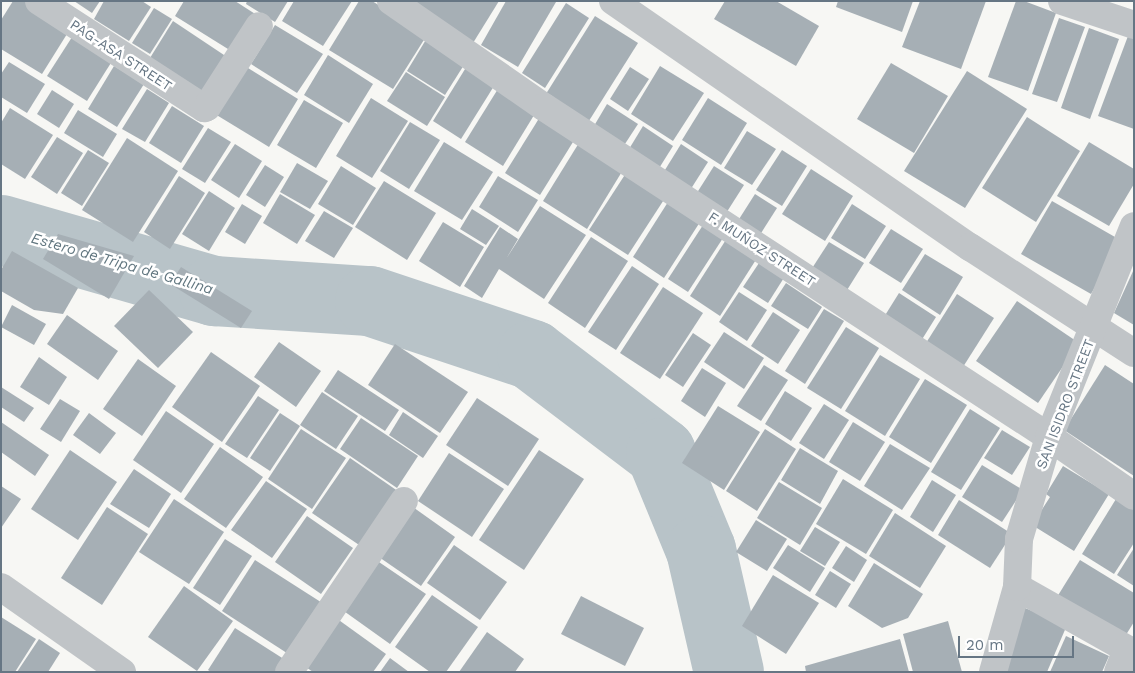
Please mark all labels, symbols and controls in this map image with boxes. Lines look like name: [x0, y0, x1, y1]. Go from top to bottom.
street label: PAG-ASA STREET: [67, 16, 175, 94]
street label: F. MUÑOZ STREET: [705, 208, 819, 290]
water label: Estero de Tripa de Gallina: [29, 229, 215, 299]
street label: SAN ISIDRO STREET: [1033, 337, 1097, 471]
scale bar: [960, 626, 1076, 658]
text: 20 m: [966, 636, 1004, 654]

